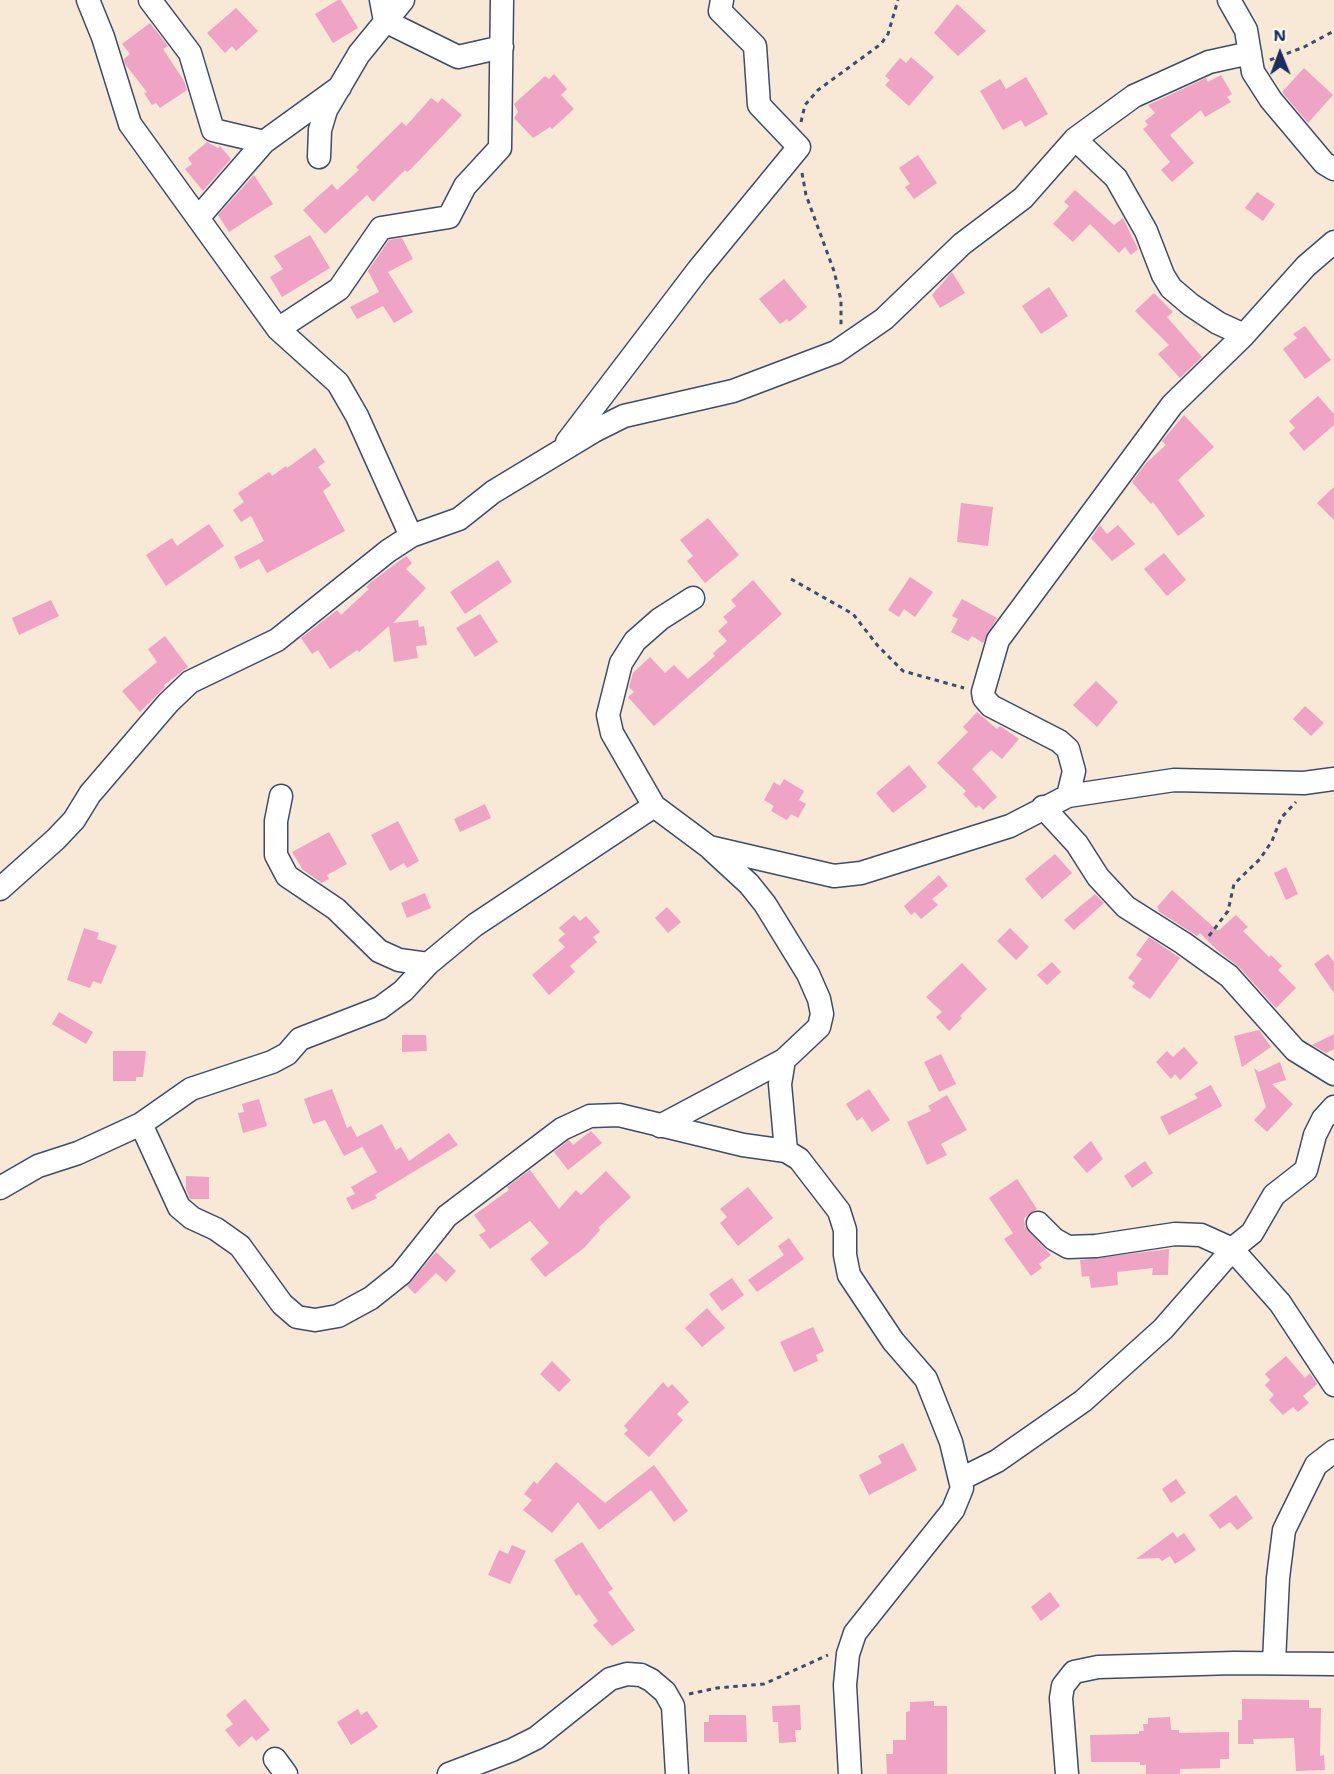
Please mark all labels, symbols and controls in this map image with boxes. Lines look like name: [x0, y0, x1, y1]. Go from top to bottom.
north arrow: [1250, 24, 1310, 84]
text: N: [1273, 25, 1286, 46]

